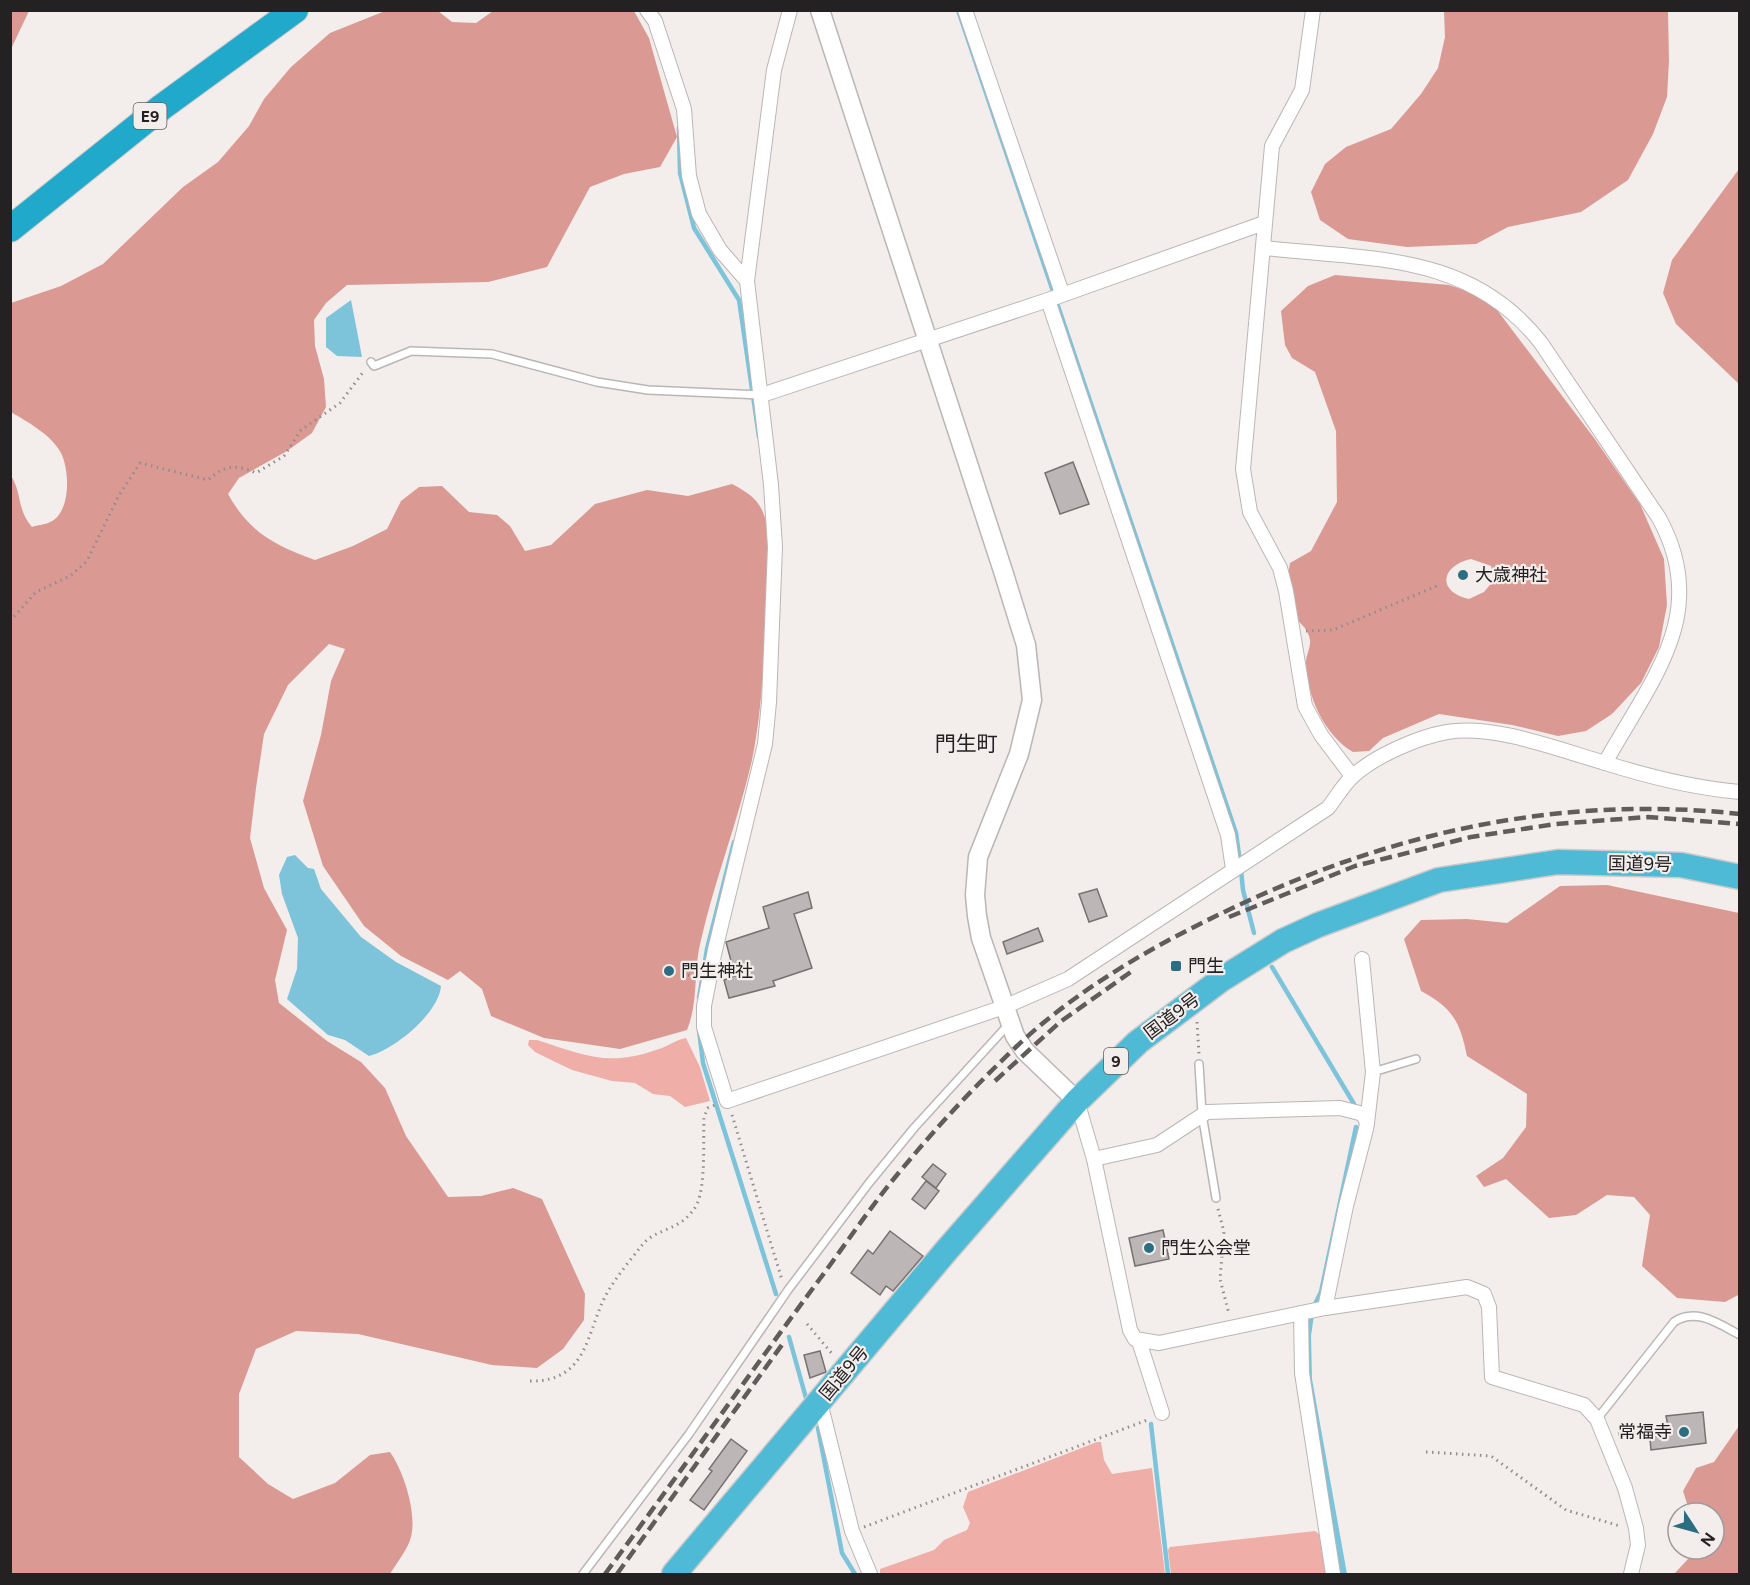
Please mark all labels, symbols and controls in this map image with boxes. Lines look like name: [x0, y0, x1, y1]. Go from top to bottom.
road number: E9: [134, 103, 166, 129]
place label: 大歳神社: [1475, 564, 1547, 586]
marker: 大歳神社: [1456, 568, 1470, 582]
district label: 門生町: [935, 731, 998, 756]
street label: 国道9号: [1608, 852, 1672, 876]
place label: 門生: [1188, 955, 1224, 977]
marker: 門生: [1169, 959, 1183, 973]
place label: 門生神社: [681, 960, 753, 982]
marker: 門生神社: [662, 964, 676, 978]
street label: 国道9号: [1140, 988, 1204, 1044]
road number: 9: [1104, 1048, 1128, 1074]
place label: 門生公会堂: [1161, 1237, 1251, 1259]
marker: 門生公会堂: [1142, 1241, 1156, 1255]
street label: 国道9号: [815, 1341, 873, 1405]
place label: 常福寺: [1618, 1421, 1672, 1443]
marker: 常福寺: [1677, 1425, 1691, 1439]
north arrow: [1666, 1501, 1726, 1561]
text: N: [1696, 1529, 1719, 1550]

